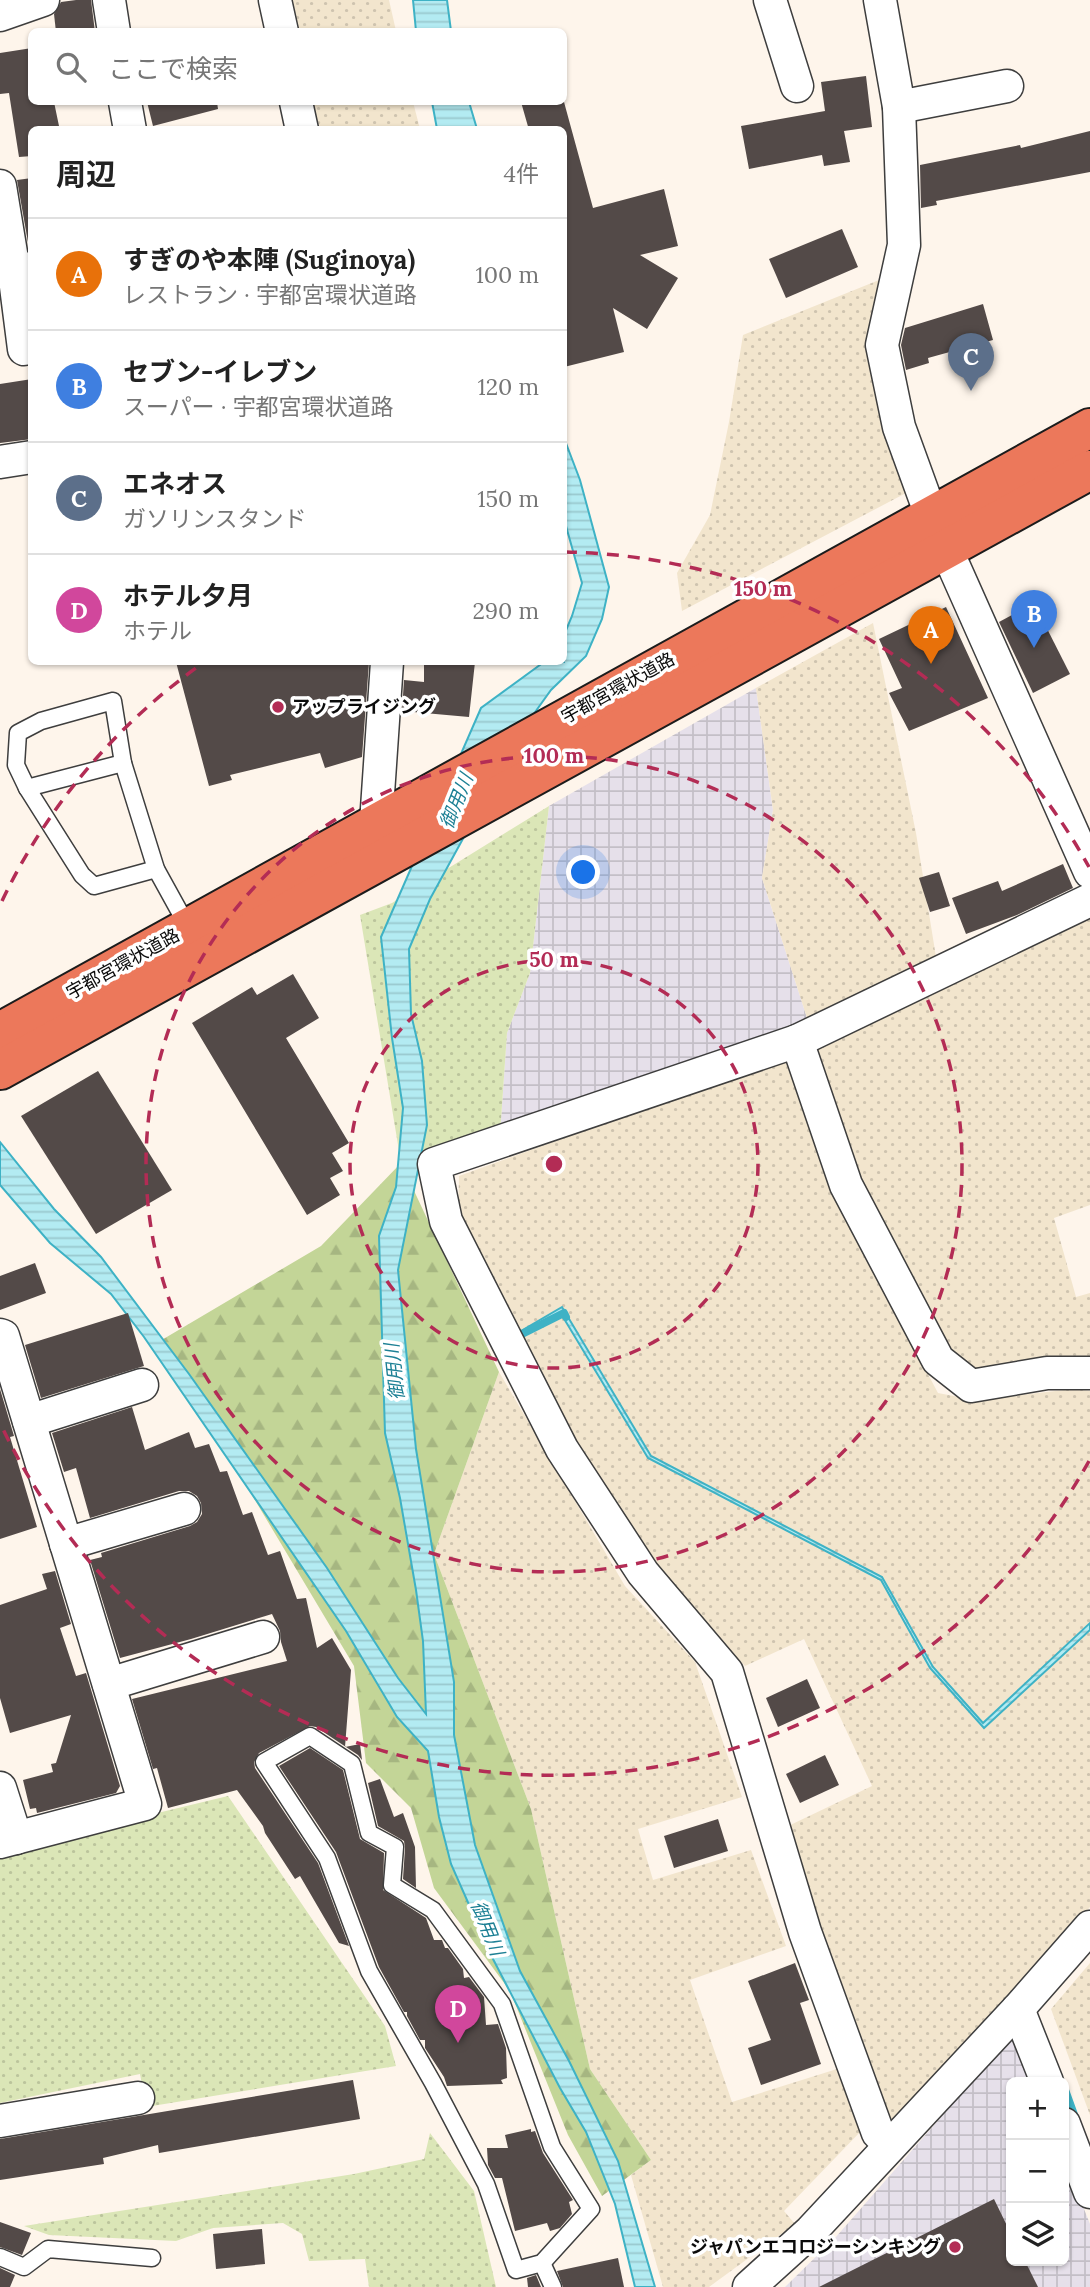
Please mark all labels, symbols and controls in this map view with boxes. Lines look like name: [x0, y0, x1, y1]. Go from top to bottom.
search box: [28, 28, 567, 105]
icon: search: [52, 48, 90, 86]
text: ここで検索: [108, 52, 238, 85]
text: 周辺: [56, 155, 116, 193]
text: 4件: [504, 159, 539, 188]
text: すぎのや本陣 (Suginoya): [123, 243, 415, 276]
text: A: [71, 260, 87, 289]
text: 100 m: [475, 260, 539, 289]
text: レストラン · 宇都宮環状道路: [123, 280, 417, 309]
pin: C: [948, 333, 994, 391]
text: セブン-イレブン: [123, 355, 317, 388]
text: B: [71, 372, 87, 401]
text: 120 m: [477, 372, 539, 401]
text: スーパー · 宇都宮環状道路: [123, 392, 394, 421]
text: エネオス: [123, 467, 227, 500]
text: C: [71, 484, 87, 513]
text: 150 m: [477, 484, 539, 513]
text: ガソリンスタンド: [123, 504, 307, 533]
text: 150 m: [734, 575, 792, 602]
text: ホテル夕月: [123, 579, 253, 612]
pin: B: [1011, 590, 1057, 648]
text: D: [70, 596, 88, 625]
text: 290 m: [472, 596, 539, 625]
pin: A: [908, 606, 954, 664]
text: ホテル: [123, 616, 192, 645]
street label: 宇都宮環状道路: [557, 647, 678, 728]
place label: アップライジング: [292, 695, 436, 718]
marker: アップライジング: [270, 699, 286, 715]
text: 100 m: [524, 742, 584, 769]
water label: 御用川: [434, 768, 479, 832]
your location: [566, 855, 600, 889]
street label: 宇都宮環状道路: [62, 923, 183, 1004]
text: 50 m: [529, 946, 579, 973]
centre of rings: [542, 1152, 566, 1176]
water label: 御用川: [379, 1340, 409, 1402]
water label: 御用川: [466, 1897, 511, 1961]
pin: D: [435, 1985, 481, 2043]
map controls: [1006, 2077, 1069, 2266]
button: +: [1006, 2077, 1069, 2140]
button: −: [1006, 2140, 1069, 2203]
button: layers: [1006, 2203, 1069, 2266]
place label: ジャパンエコロジーシンキング: [690, 2235, 941, 2258]
marker: ジャパンエコロジーシンキング: [947, 2239, 963, 2255]

